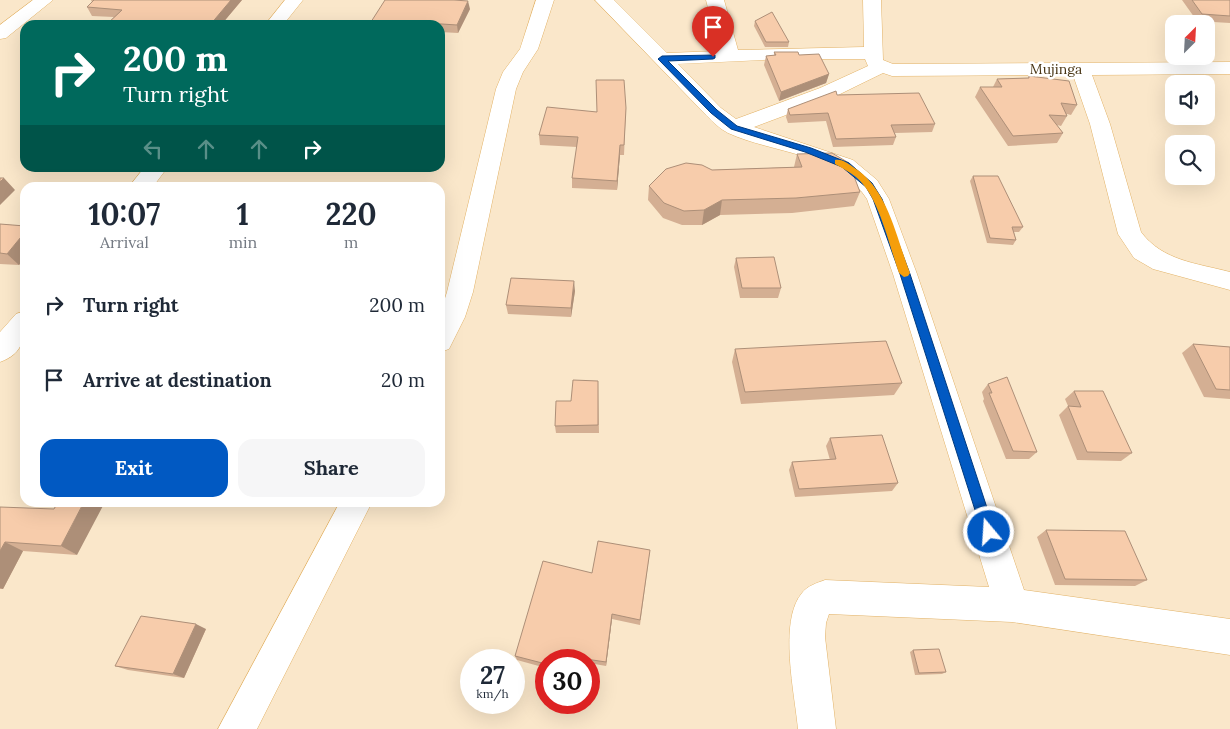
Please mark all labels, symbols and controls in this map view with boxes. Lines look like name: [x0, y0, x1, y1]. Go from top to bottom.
pin: [692, 6, 734, 57]
icon: arrive: [699, 13, 727, 41]
north arrow: [1165, 15, 1215, 65]
map controls: [1165, 15, 1215, 185]
text: 200 m: [123, 36, 228, 81]
icon: right: [40, 40, 105, 105]
street label: Mujinga: [1030, 60, 1082, 78]
button: sound: [1165, 75, 1215, 125]
text: Turn right: [123, 80, 228, 108]
icon: left: [139, 135, 167, 163]
icon: ahead: [192, 135, 220, 163]
icon: ahead: [245, 135, 273, 163]
icon: right: [298, 135, 326, 163]
button: search: [1165, 135, 1215, 185]
text: 10:07: [88, 195, 160, 233]
text: 1: [237, 195, 249, 233]
text: 220: [326, 195, 377, 233]
text: Arrival: [100, 232, 149, 252]
text: min: [229, 232, 257, 252]
text: m: [344, 232, 358, 252]
icon: right: [40, 291, 68, 319]
text: Turn right: [83, 293, 179, 317]
text: 200 m: [369, 293, 425, 317]
icon: arrive: [40, 366, 68, 394]
text: Arrive at destination: [83, 368, 272, 392]
text: 20 m: [381, 368, 425, 392]
button: Exit: [40, 439, 228, 497]
button: Share: [238, 439, 425, 497]
position arrow: [962, 505, 1014, 557]
speed limit sign: 30: [535, 649, 600, 714]
text: 27: [480, 659, 505, 691]
text: km/h: [476, 686, 509, 701]

